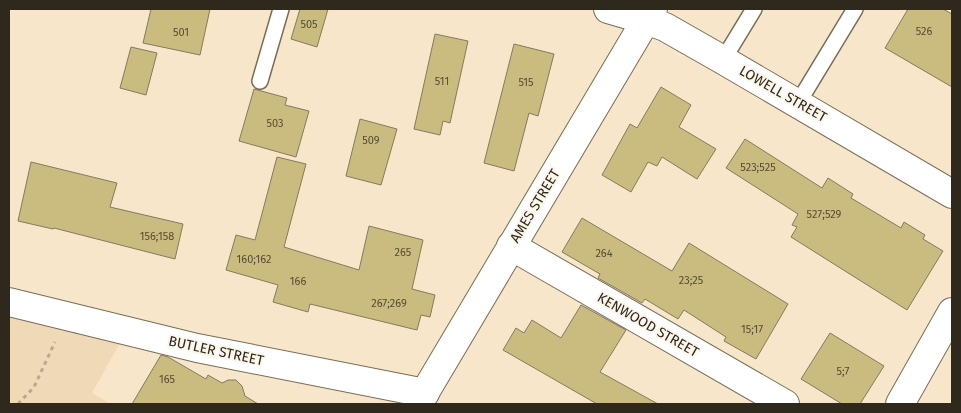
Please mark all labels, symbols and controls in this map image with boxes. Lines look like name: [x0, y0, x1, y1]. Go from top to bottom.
house number: 505: [300, 18, 318, 31]
house number: 526: [916, 25, 932, 38]
house number: 501: [173, 26, 189, 39]
street label: LOWELL STREET: [736, 62, 830, 126]
house number: 511: [435, 75, 449, 88]
house number: 515: [518, 76, 534, 89]
house number: 503: [266, 117, 284, 130]
house number: 509: [362, 134, 380, 147]
house number: 523;525: [740, 161, 776, 174]
street label: AMES STREET: [506, 165, 564, 246]
house number: 527;529: [807, 208, 842, 221]
house number: 156;158: [140, 230, 174, 243]
house number: 265: [395, 246, 412, 259]
house number: 264: [595, 247, 613, 260]
house number: 160;162: [237, 253, 271, 266]
house number: 23;25: [679, 274, 704, 287]
house number: 166: [290, 275, 306, 288]
street label: KENWOOD STREET: [594, 289, 702, 361]
house number: 267;269: [371, 297, 407, 310]
house number: 15;17: [741, 323, 763, 336]
street label: BUTLER STREET: [167, 333, 266, 370]
house number: 5;7: [837, 365, 849, 378]
house number: 165: [159, 373, 176, 386]

